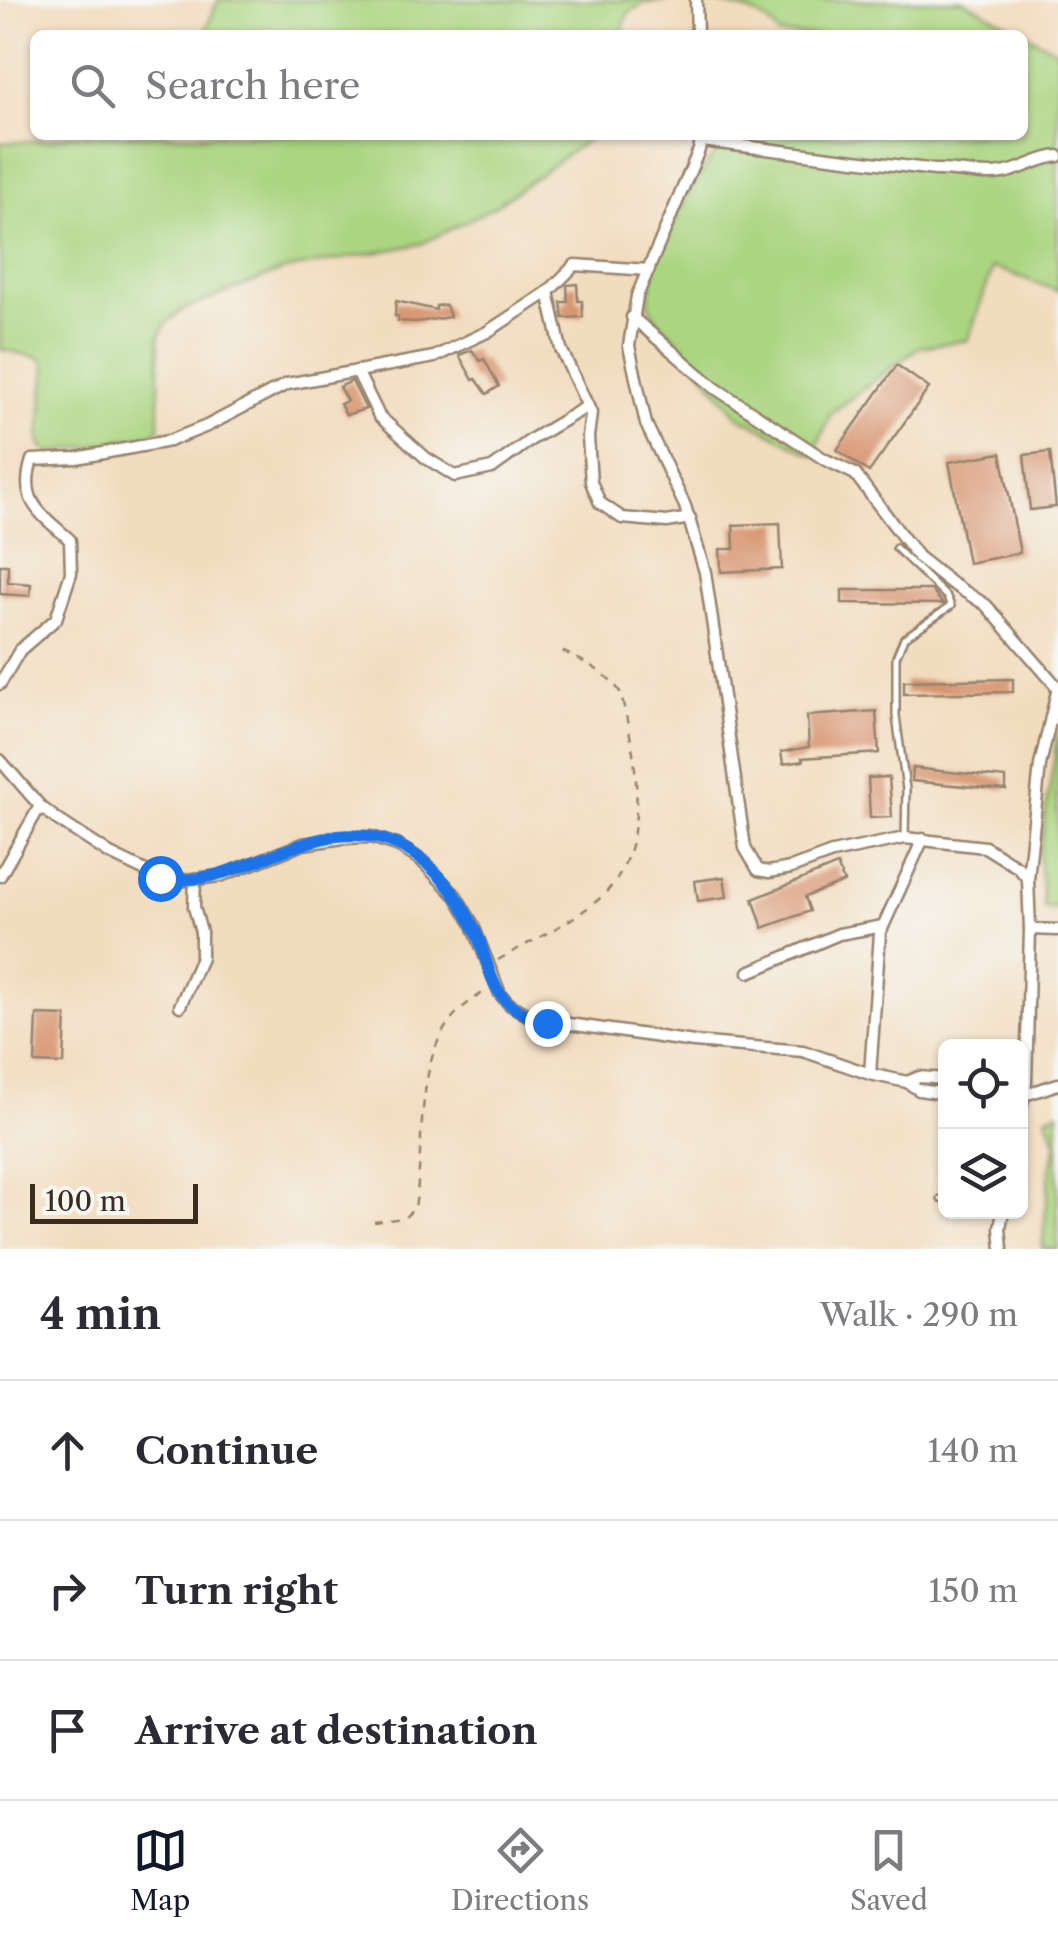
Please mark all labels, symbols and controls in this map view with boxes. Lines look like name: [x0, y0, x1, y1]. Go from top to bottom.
search box: [30, 30, 1028, 140]
icon: search: [65, 58, 120, 113]
text: Search here: [145, 62, 360, 109]
route start: [138, 856, 184, 902]
route end: [525, 1001, 571, 1047]
map controls: [938, 1039, 1028, 1219]
button: locate: [938, 1039, 1028, 1129]
button: layers: [938, 1129, 1028, 1219]
scale bar: [30, 1179, 198, 1224]
text: 100 m: [45, 1184, 126, 1218]
text: 4 min: [40, 1288, 161, 1340]
text: Walk · 290 m: [820, 1295, 1018, 1334]
icon: ahead: [40, 1423, 95, 1478]
text: Continue: [135, 1427, 318, 1474]
text: 140 m: [927, 1431, 1018, 1470]
icon: right: [40, 1563, 95, 1618]
text: Turn right: [135, 1567, 338, 1614]
text: 150 m: [929, 1571, 1018, 1610]
icon: arrive: [40, 1703, 95, 1758]
text: Arrive at destination: [135, 1707, 538, 1754]
tab: Map: [130, 1823, 190, 1917]
tab: Directions: [451, 1823, 589, 1917]
tab: Saved: [850, 1823, 928, 1917]

